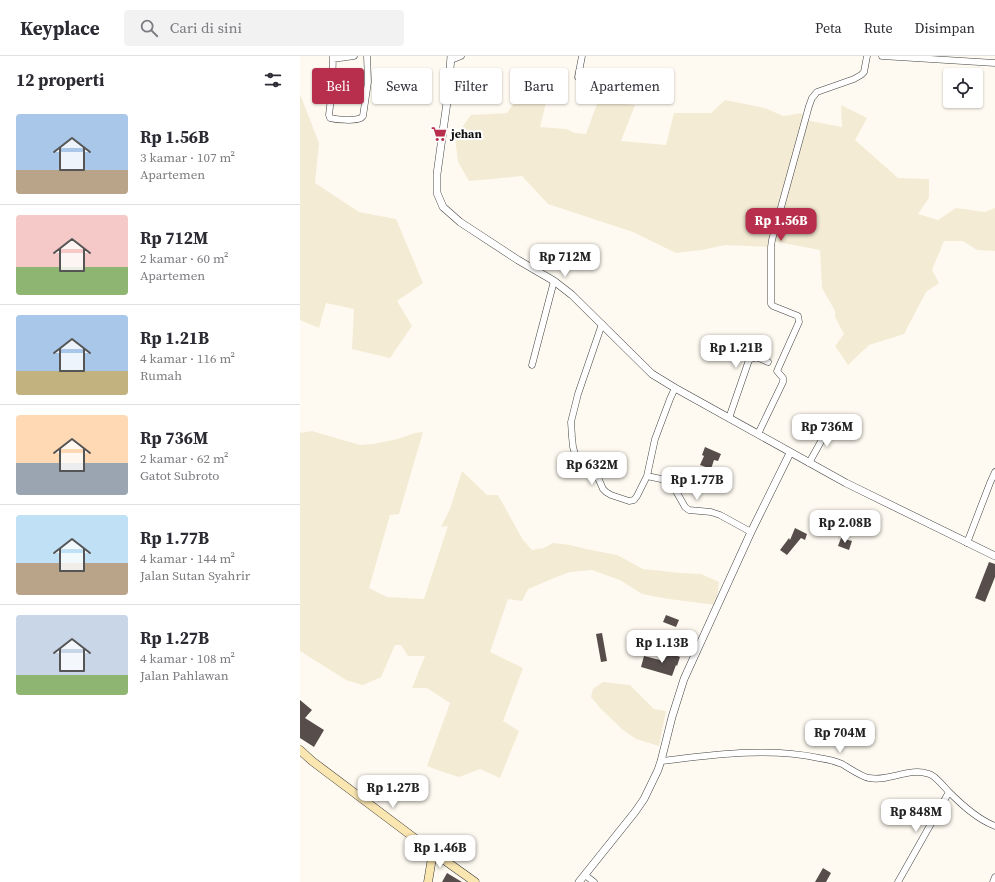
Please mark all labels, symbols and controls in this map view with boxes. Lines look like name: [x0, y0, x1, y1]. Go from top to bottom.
search box: [124, 10, 404, 46]
text: Keyplace: [20, 15, 100, 41]
icon: search: [138, 17, 160, 39]
text: Cari di sini: [170, 17, 242, 38]
text: Peta: [815, 18, 842, 38]
text: Rute: [864, 18, 893, 38]
text: Disimpan: [915, 18, 975, 38]
text: 12 properti: [16, 68, 104, 92]
chip: Beli: [312, 68, 364, 104]
chip: Sewa: [372, 68, 432, 104]
chip: Filter: [440, 68, 502, 104]
chip: Baru: [510, 68, 568, 104]
chip: Apartemen: [576, 68, 674, 104]
map controls: [943, 68, 983, 108]
button: locate: [943, 68, 983, 108]
icon: filters: [262, 69, 284, 91]
text: Rp 1.56B: [140, 125, 209, 149]
supermarket icon: jehan: [430, 125, 448, 143]
place label: jehan: [449, 126, 482, 142]
icon: home: [48, 130, 96, 178]
text: 3 kamar · 107 m²: [140, 149, 235, 166]
text: Apartemen: [140, 166, 205, 183]
pin: Rp 1.56B: [740, 208, 822, 242]
text: Rp 1.56B: [755, 212, 807, 229]
text: Rp 712M: [140, 226, 208, 250]
icon: home: [48, 231, 96, 279]
pin: Rp 712M: [528, 244, 602, 278]
text: Rp 712M: [539, 248, 591, 265]
text: 2 kamar · 60 m²: [140, 250, 229, 267]
text: Apartemen: [140, 267, 205, 284]
text: Rp 1.21B: [140, 326, 209, 350]
icon: home: [48, 331, 96, 379]
pin: Rp 1.21B: [695, 335, 777, 369]
text: Rp 1.21B: [710, 339, 762, 356]
text: 4 kamar · 116 m²: [140, 350, 235, 367]
text: Rumah: [140, 367, 182, 384]
pin: Rp 736M: [790, 414, 864, 448]
text: Rp 736M: [801, 418, 853, 435]
text: Rp 736M: [140, 426, 208, 450]
icon: home: [48, 431, 96, 479]
text: 2 kamar · 62 m²: [140, 450, 229, 467]
pin: Rp 632M: [555, 452, 629, 486]
text: Rp 632M: [566, 456, 618, 473]
text: Gatot Subroto: [140, 467, 219, 484]
pin: Rp 1.77B: [656, 467, 738, 501]
text: Rp 1.77B: [671, 471, 723, 488]
pin: Rp 2.08B: [804, 510, 886, 544]
text: Rp 2.08B: [819, 514, 871, 531]
text: Rp 1.77B: [140, 526, 209, 550]
icon: home: [48, 531, 96, 579]
text: 4 kamar · 144 m²: [140, 550, 235, 567]
text: Jalan Sutan Syahrir: [140, 567, 250, 584]
text: Rp 1.27B: [140, 626, 209, 650]
pin: Rp 1.13B: [621, 630, 703, 664]
icon: home: [48, 631, 96, 679]
text: Rp 1.13B: [636, 634, 688, 651]
text: 4 kamar · 108 m²: [140, 650, 235, 667]
text: Jalan Pahlawan: [140, 667, 229, 684]
pin: Rp 704M: [803, 720, 877, 754]
text: Rp 704M: [814, 724, 866, 741]
pin: Rp 1.27B: [352, 775, 434, 809]
text: Rp 1.27B: [367, 779, 419, 796]
pin: Rp 848M: [879, 799, 953, 833]
text: Rp 848M: [890, 803, 942, 820]
pin: Rp 1.46B: [399, 835, 481, 869]
text: Rp 1.46B: [414, 839, 466, 856]

